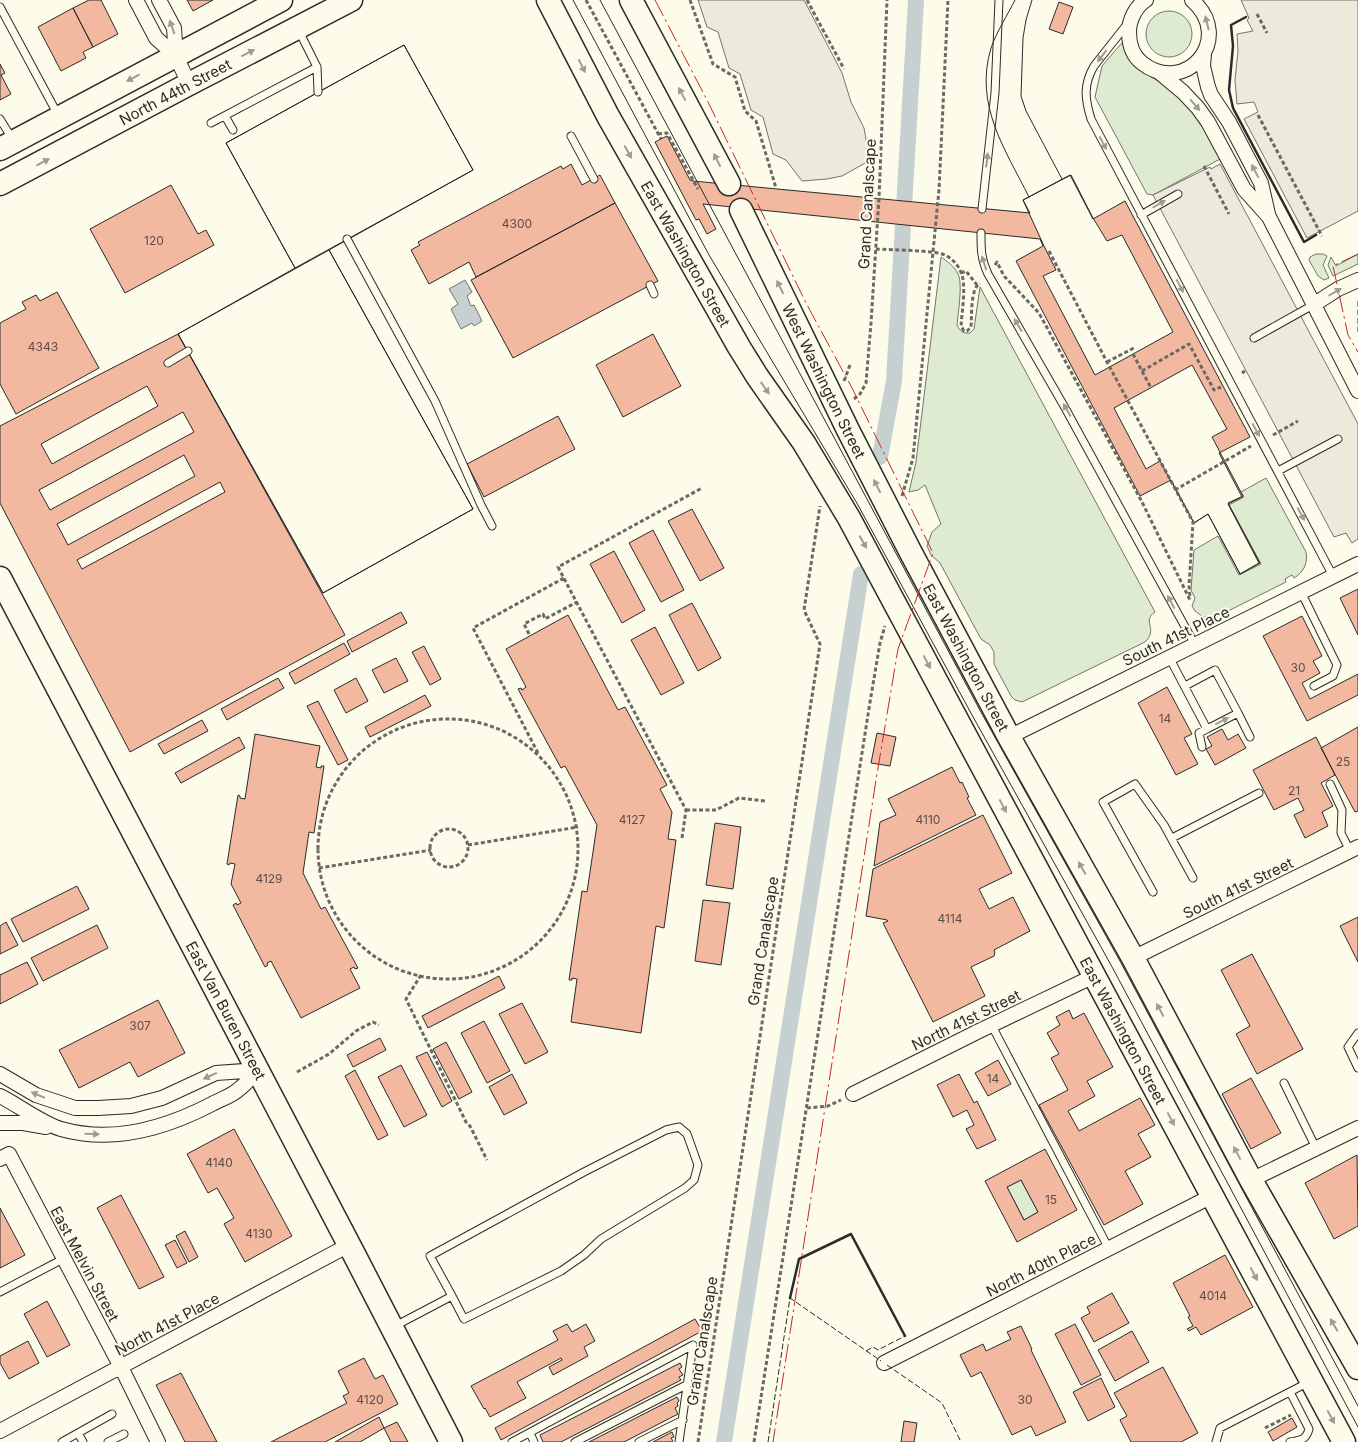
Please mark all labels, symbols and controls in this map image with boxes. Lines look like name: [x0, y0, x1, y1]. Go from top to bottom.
one-way arrow: [1203, 16, 1211, 31]
one-way arrow: [168, 19, 176, 34]
one-way arrow: [241, 49, 256, 57]
one-way arrow: [1097, 49, 1108, 62]
street label: North 44th Street: [116, 54, 234, 129]
one-way arrow: [578, 60, 587, 73]
one-way arrow: [127, 74, 140, 83]
one-way arrow: [678, 87, 686, 102]
one-way arrow: [1189, 98, 1200, 111]
one-way arrow: [1099, 136, 1107, 150]
street label: Grand Canalscape: [854, 138, 880, 270]
one-way arrow: [624, 144, 632, 159]
one-way arrow: [983, 152, 991, 168]
one-way arrow: [713, 153, 721, 168]
one-way arrow: [36, 157, 50, 166]
one-way arrow: [1250, 164, 1259, 177]
street label: East Washington Street: [637, 177, 735, 330]
one-way arrow: [1153, 200, 1166, 209]
house number: 4300: [502, 216, 532, 231]
house number: 120: [144, 233, 164, 248]
one-way arrow: [979, 256, 987, 271]
one-way arrow: [776, 280, 784, 294]
one-way arrow: [1175, 280, 1184, 293]
one-way arrow: [1328, 287, 1342, 296]
street label: West Washington Street: [778, 300, 870, 461]
one-way arrow: [1013, 318, 1022, 332]
house number: 4343: [28, 339, 58, 354]
one-way arrow: [760, 381, 770, 394]
one-way arrow: [1063, 403, 1071, 418]
one-way arrow: [1252, 422, 1260, 437]
one-way arrow: [873, 478, 881, 493]
one-way arrow: [1297, 507, 1305, 521]
one-way arrow: [858, 536, 867, 549]
street label: East Washington Street: [919, 580, 1014, 735]
one-way arrow: [1167, 595, 1175, 610]
street label: South 41st Place: [1119, 602, 1233, 670]
one-way arrow: [923, 655, 931, 670]
house number: 30: [1291, 660, 1305, 675]
house number: 14: [1159, 711, 1172, 726]
one-way arrow: [1215, 717, 1230, 725]
house number: 25: [1336, 754, 1350, 769]
house number: 21: [1288, 783, 1300, 798]
one-way arrow: [999, 799, 1007, 813]
house number: 4127: [619, 812, 645, 827]
house number: 4110: [916, 812, 940, 827]
street label: South 41st Street: [1180, 853, 1296, 923]
one-way arrow: [1078, 860, 1086, 875]
house number: 4129: [255, 871, 283, 886]
street label: Grand Canalscape: [743, 875, 783, 1007]
house number: 4114: [937, 911, 963, 926]
street label: East Van Buren Street: [182, 938, 271, 1083]
street label: East Washington Street: [1076, 953, 1171, 1108]
street label: North 41st Street: [908, 985, 1024, 1055]
one-way arrow: [1156, 1003, 1165, 1017]
house number: 307: [129, 1018, 151, 1033]
house number: 14: [987, 1071, 1000, 1086]
one-way arrow: [203, 1073, 217, 1081]
one-way arrow: [31, 1090, 45, 1098]
one-way arrow: [1167, 1112, 1175, 1126]
one-way arrow: [84, 1131, 100, 1139]
one-way arrow: [1233, 1146, 1241, 1161]
house number: 4140: [205, 1155, 233, 1170]
house number: 15: [1045, 1192, 1057, 1207]
street label: East Melvin Street: [47, 1203, 123, 1325]
house number: 4130: [245, 1226, 273, 1241]
street label: North 40th Place: [983, 1229, 1099, 1301]
one-way arrow: [1250, 1267, 1258, 1281]
street label: Grand Canalscape: [682, 1275, 722, 1407]
street label: North 41st Place: [111, 1288, 223, 1360]
house number: 4014: [1199, 1288, 1227, 1303]
one-way arrow: [1330, 1318, 1338, 1333]
house number: 4120: [356, 1392, 384, 1407]
house number: 30: [1018, 1392, 1032, 1407]
one-way arrow: [1327, 1410, 1335, 1424]

